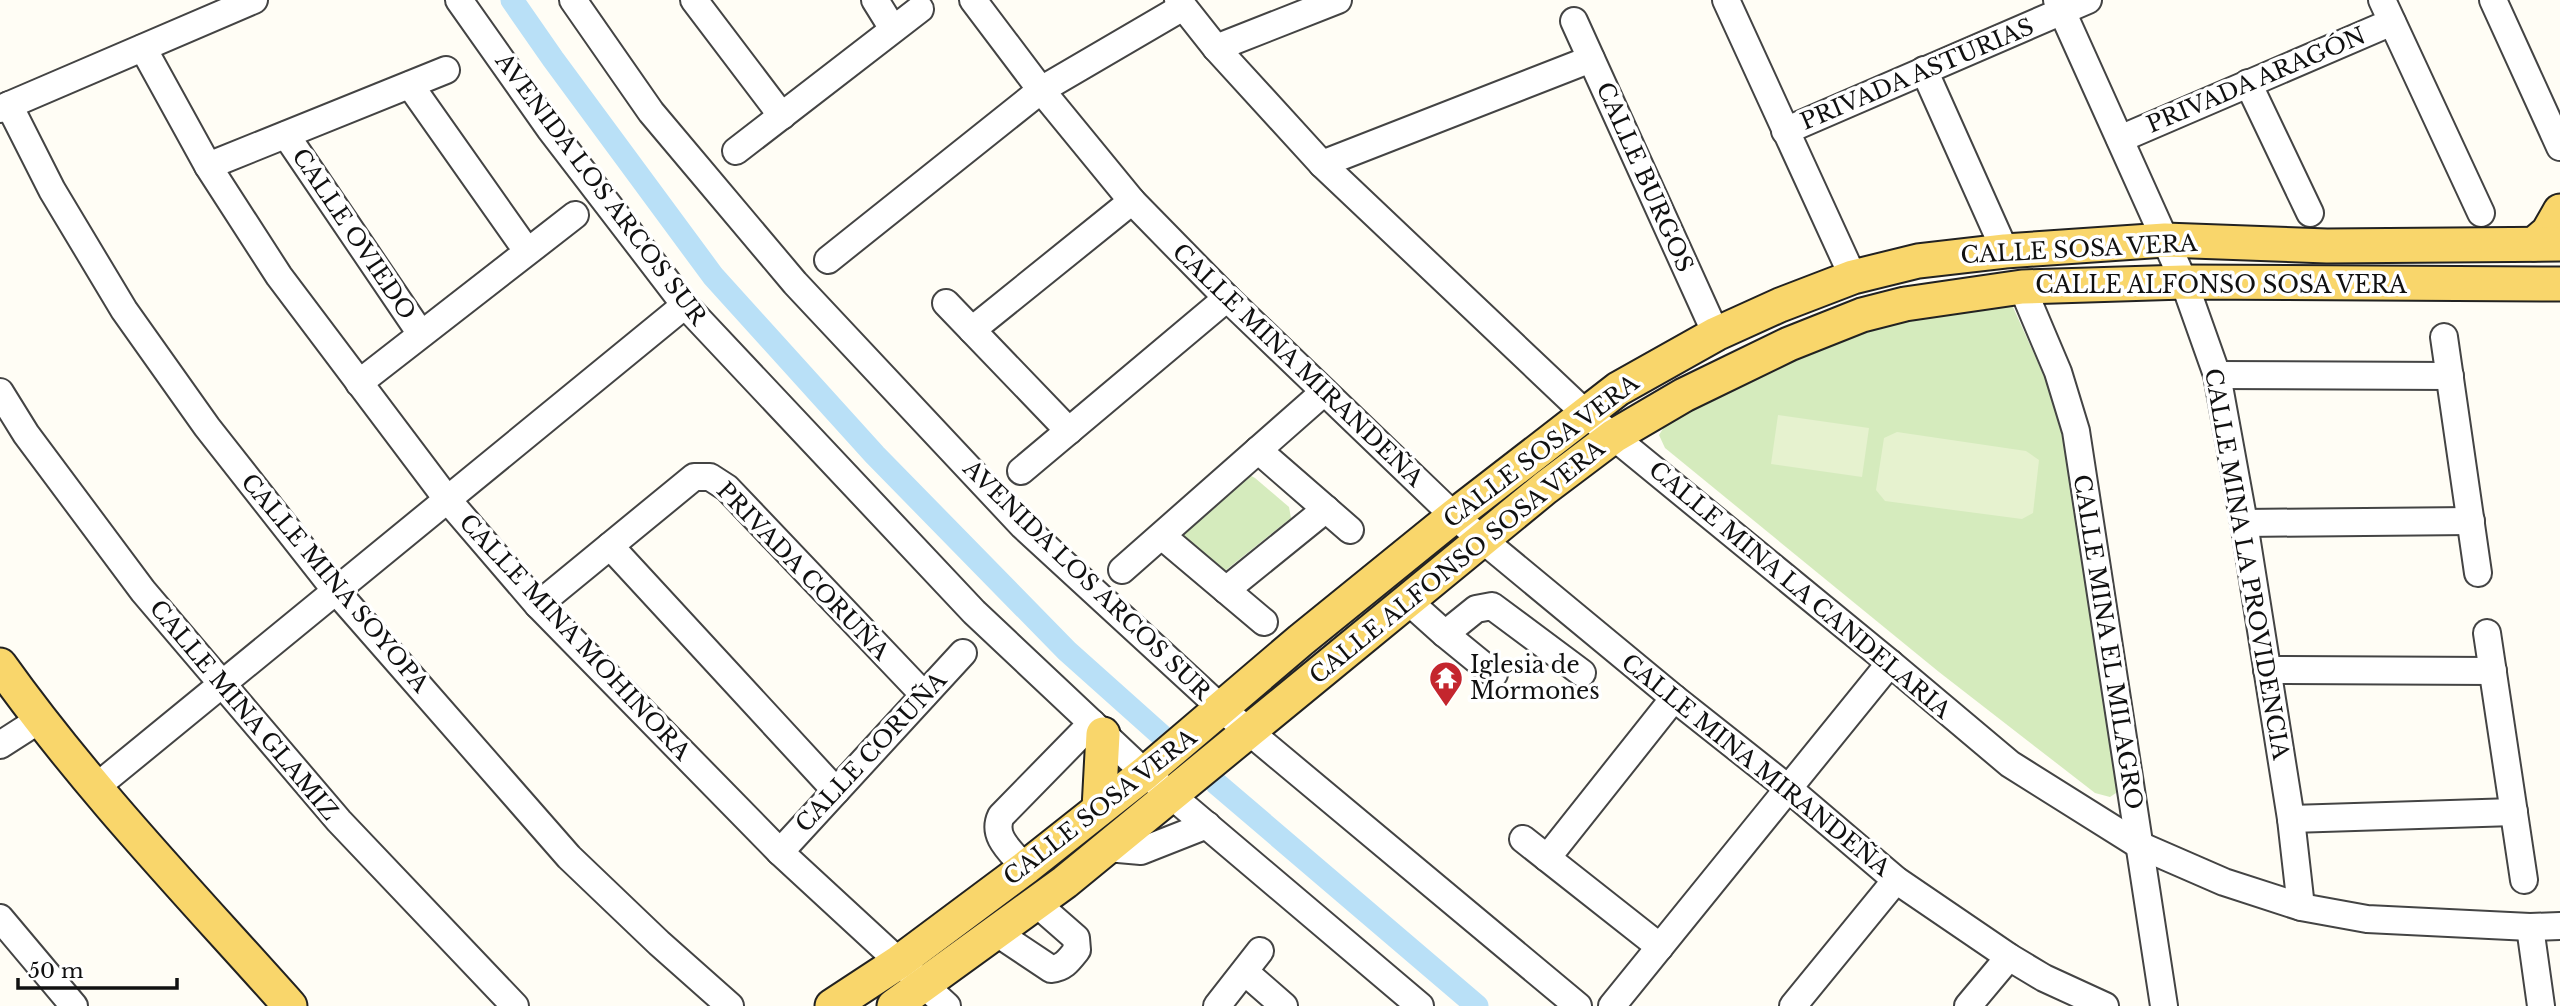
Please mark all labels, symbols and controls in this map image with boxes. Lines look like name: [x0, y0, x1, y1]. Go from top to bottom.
street label: PRIVADA ASTURIAS: [1796, 12, 2038, 136]
street label: PRIVADA ARAGÓN: [2142, 20, 2370, 139]
street label: AVENIDA LOS ARCOS SUR: [489, 47, 713, 331]
street label: CALLE BURGOS: [1591, 78, 1699, 276]
street label: CALLE OVIEDO: [286, 143, 422, 325]
street label: CALLE SOSA VERA: [1960, 229, 2199, 269]
street label: CALLE MINA MIRANDEÑA: [1167, 237, 1431, 493]
street label: CALLE ALFONSO SOSA VERA: [2035, 271, 2408, 299]
street label: CALLE MINA LA PROVIDENCIA: [2199, 366, 2295, 763]
street label: CALLE SOSA VERA: [1438, 368, 1645, 534]
street label: CALLE ALFONSO SOSA VERA: [1304, 433, 1611, 690]
street label: AVENIDA LOS ARCOS SUR: [957, 454, 1217, 706]
street label: CALLE MINA LA CANDELARIA: [1643, 455, 1957, 725]
street label: CALLE MINA SOYOPA: [235, 468, 435, 699]
street label: CALLE MINA EL MILAGRO: [2068, 472, 2148, 812]
street label: PRIVADA CORUÑA: [711, 476, 897, 667]
street label: CALLE MINA MOHINORA: [454, 508, 697, 767]
street label: CALLE MINA GLAMIZ: [144, 594, 344, 826]
street label: CALLE MINA MIRANDEÑA: [1616, 647, 1898, 883]
place label: Iglesia de Mormones: [1470, 651, 1600, 705]
temple icon: Iglesia de Mormones: [1427, 659, 1465, 708]
street label: CALLE CORUÑA: [789, 665, 953, 838]
street label: CALLE SOSA VERA: [998, 722, 1203, 891]
scale bar: [18, 946, 177, 990]
text: 50 m: [28, 958, 84, 984]

